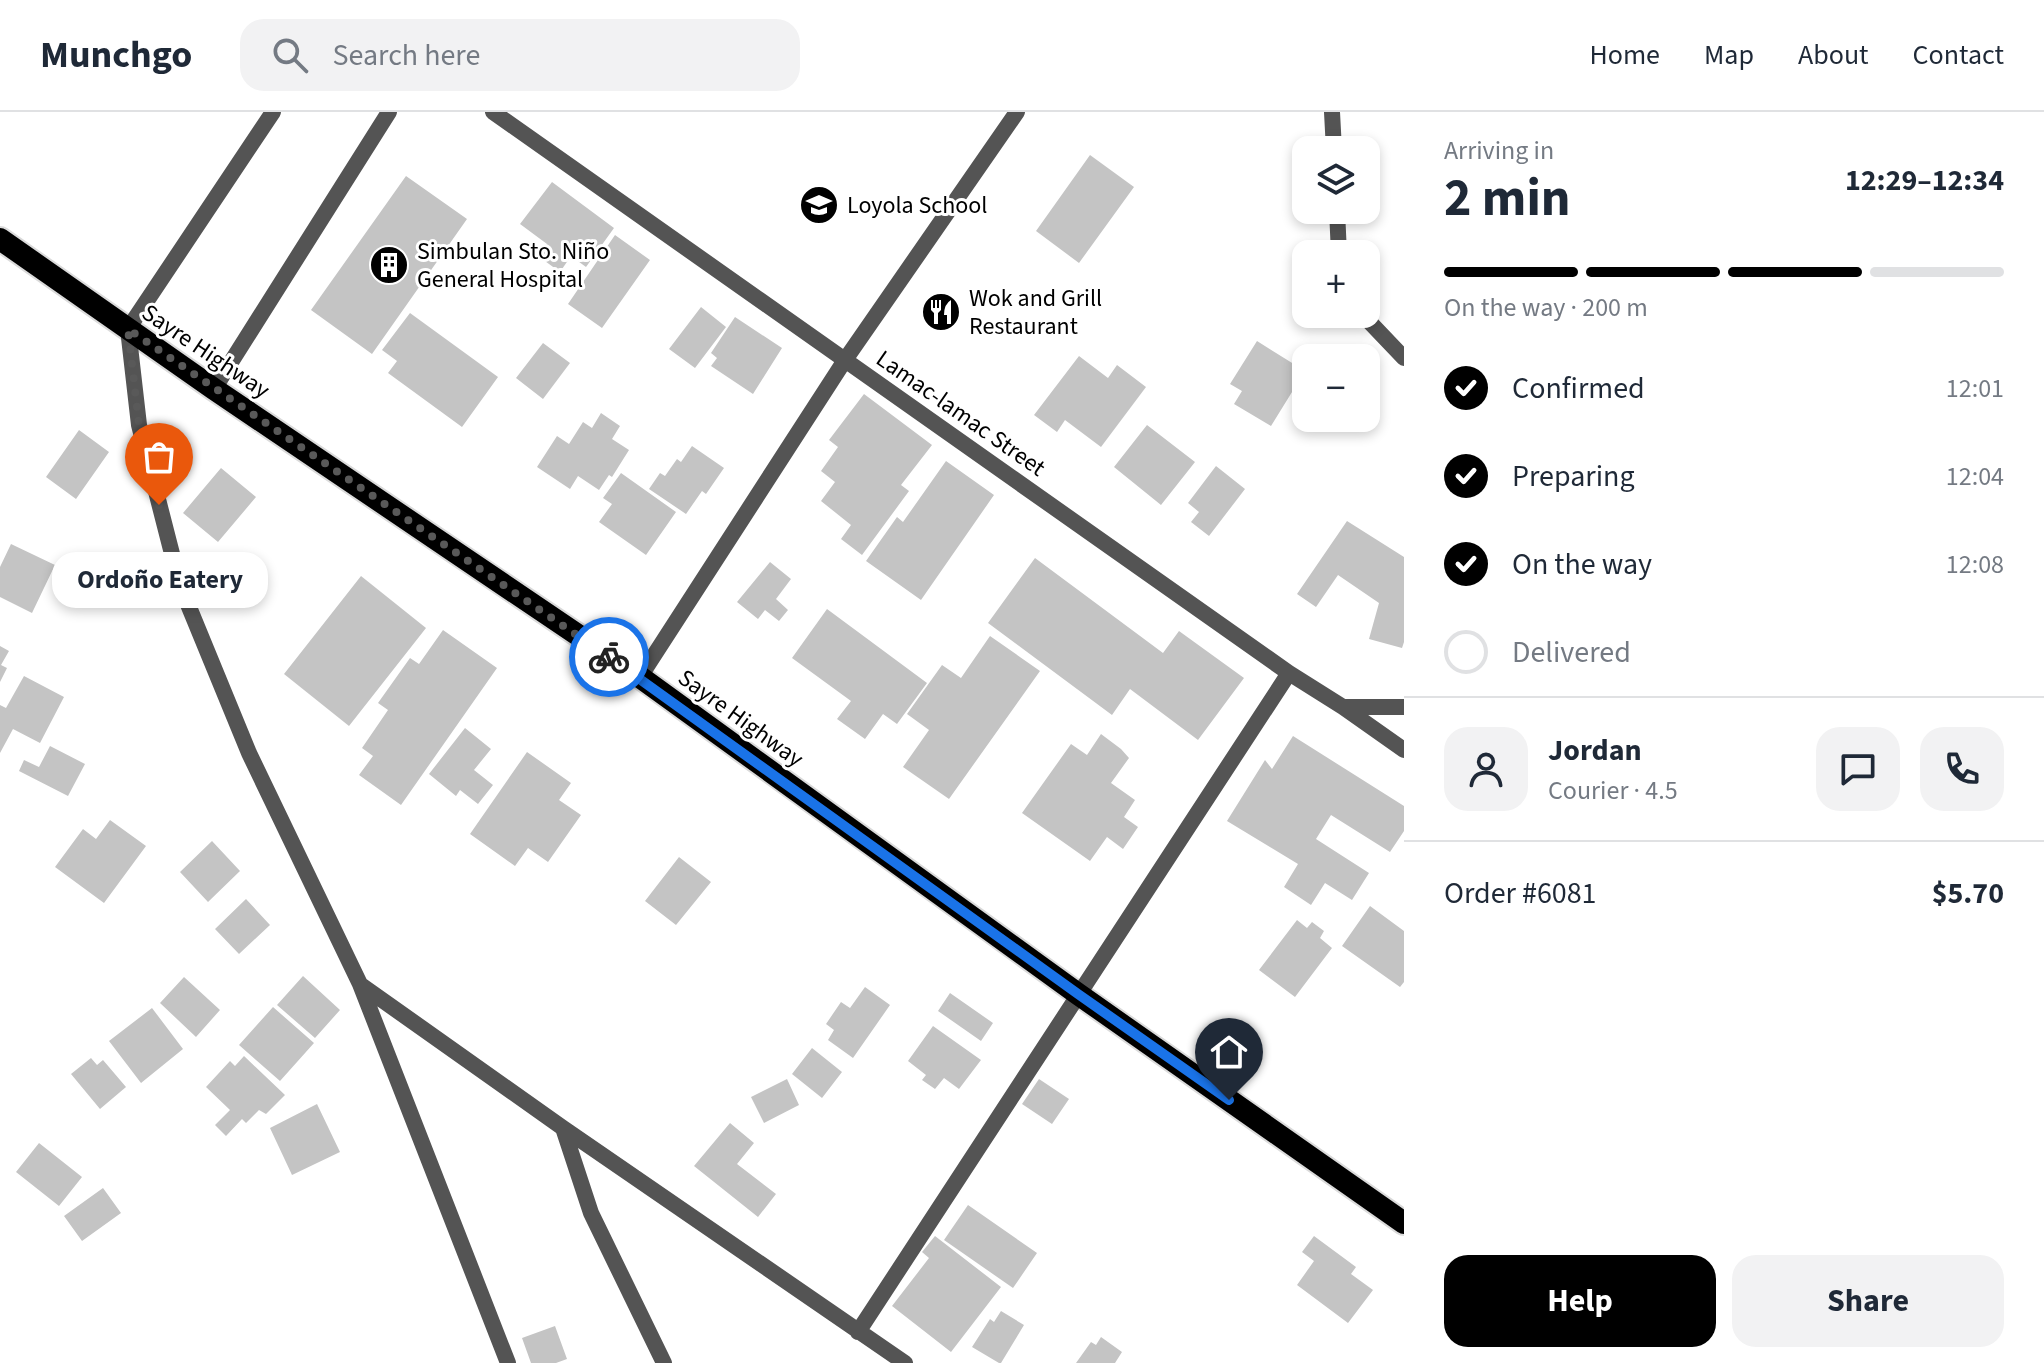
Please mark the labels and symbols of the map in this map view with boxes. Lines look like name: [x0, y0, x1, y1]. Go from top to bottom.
school or university icon: Loyola School: [798, 184, 840, 226]
place label: Loyola School: [847, 188, 987, 223]
place label: Simbulan Sto. Niño General Hospital: [417, 234, 609, 297]
building icon: Simbulan Sto. Niño General Hospital: [368, 244, 410, 286]
place label: Wok and Grill Restaurant: [969, 281, 1102, 344]
restaurant icon: Wok and Grill Restaurant: [920, 291, 962, 333]
street label: Sayre Highway: [135, 296, 277, 407]
street label: Lamac-lamac Street: [869, 342, 1053, 485]
pin: [125, 423, 193, 505]
callout: Ordoño Eatery: [51, 553, 267, 609]
courier: [569, 617, 649, 697]
street label: Sayre Highway: [671, 661, 811, 776]
pin: [1195, 1018, 1263, 1100]

